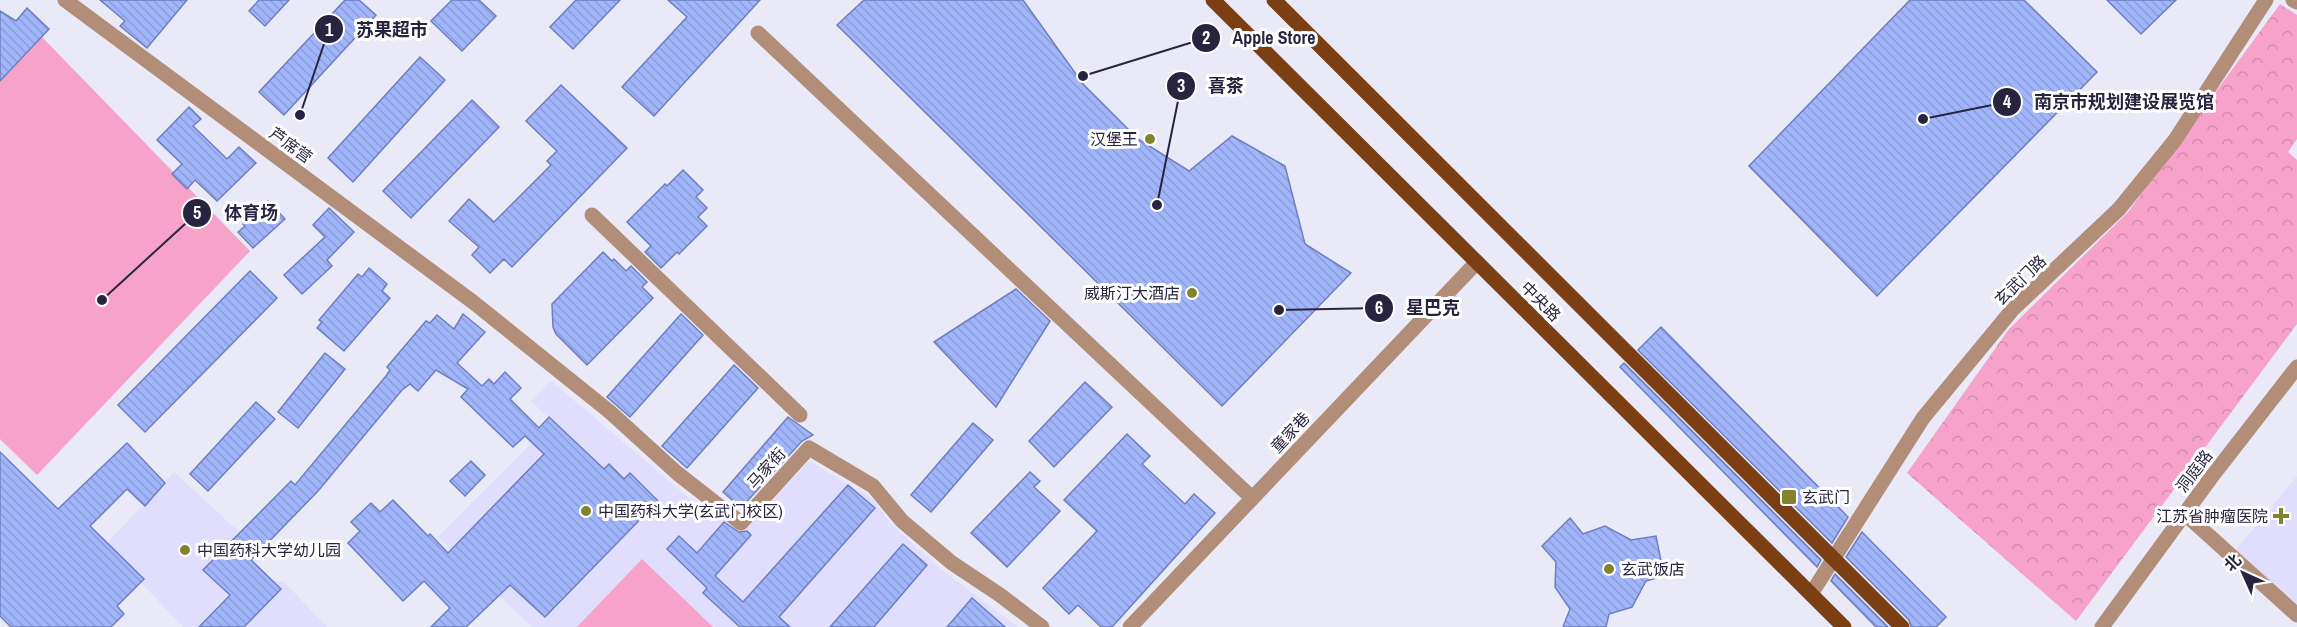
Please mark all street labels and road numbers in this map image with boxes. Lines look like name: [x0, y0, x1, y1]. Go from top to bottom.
street label: 芦席营: [265, 122, 317, 168]
street label: 玄武门路: [1989, 250, 2051, 310]
street label: 中央路: [1516, 276, 1566, 326]
street label: 童家巷: [1266, 407, 1314, 457]
street label: 马家街: [742, 443, 790, 493]
street label: 洞庭路: [2171, 445, 2217, 497]

